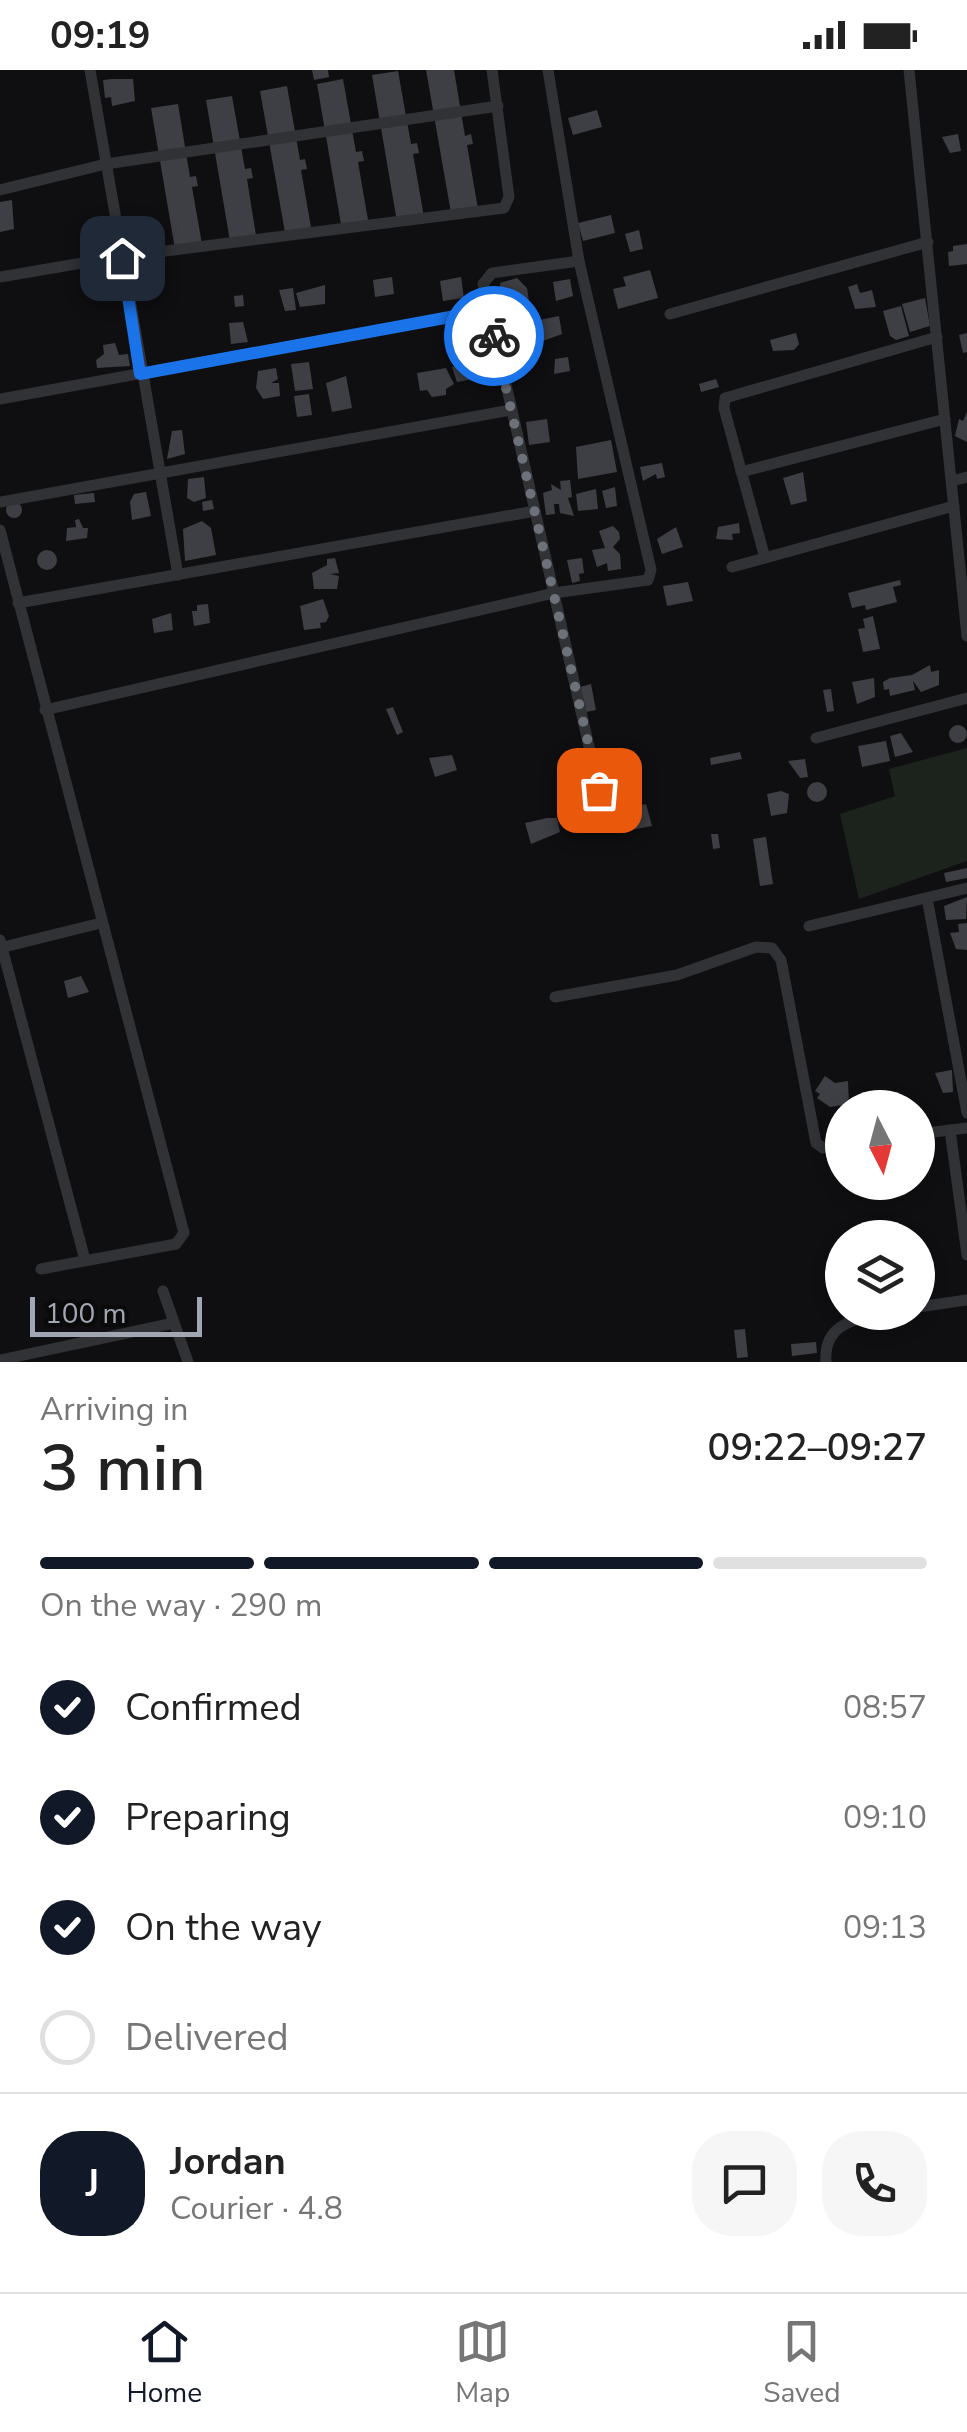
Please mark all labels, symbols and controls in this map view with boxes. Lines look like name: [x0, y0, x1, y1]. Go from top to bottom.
text: 09:19: [50, 10, 151, 61]
pin: [80, 216, 165, 301]
icon: home: [95, 231, 150, 286]
courier: [444, 286, 544, 386]
icon: bike: [467, 309, 522, 364]
pin: [557, 748, 642, 833]
icon: bag: [572, 763, 627, 818]
north arrow: [825, 1090, 935, 1200]
map controls: [825, 1090, 935, 1330]
button: layers: [825, 1220, 935, 1330]
scale bar: [30, 1292, 202, 1336]
text: 100 m: [45, 1295, 127, 1333]
text: Arriving in: [40, 1388, 188, 1431]
text: 09:22–09:27: [708, 1422, 927, 1473]
text: 3 min: [40, 1424, 206, 1513]
text: On the way · 290 m: [40, 1584, 322, 1627]
icon: check: [40, 1680, 95, 1735]
text: Confirmed: [125, 1682, 302, 1733]
text: 08:57: [843, 1686, 927, 1729]
icon: check: [40, 1790, 95, 1845]
text: Preparing: [125, 1792, 291, 1843]
text: 09:10: [843, 1796, 927, 1839]
icon: check: [40, 1900, 95, 1955]
text: On the way: [125, 1902, 321, 1953]
text: 09:13: [843, 1906, 927, 1949]
text: Delivered: [125, 2012, 289, 2063]
button: chat: [692, 2131, 797, 2236]
button: phone: [822, 2131, 927, 2236]
text: Jordan: [170, 2136, 286, 2187]
text: J: [86, 2158, 99, 2209]
text: Courier · 4.8: [170, 2187, 343, 2230]
tab: Home: [126, 2314, 202, 2412]
tab: Map: [455, 2314, 510, 2412]
tab: Saved: [763, 2314, 841, 2412]

